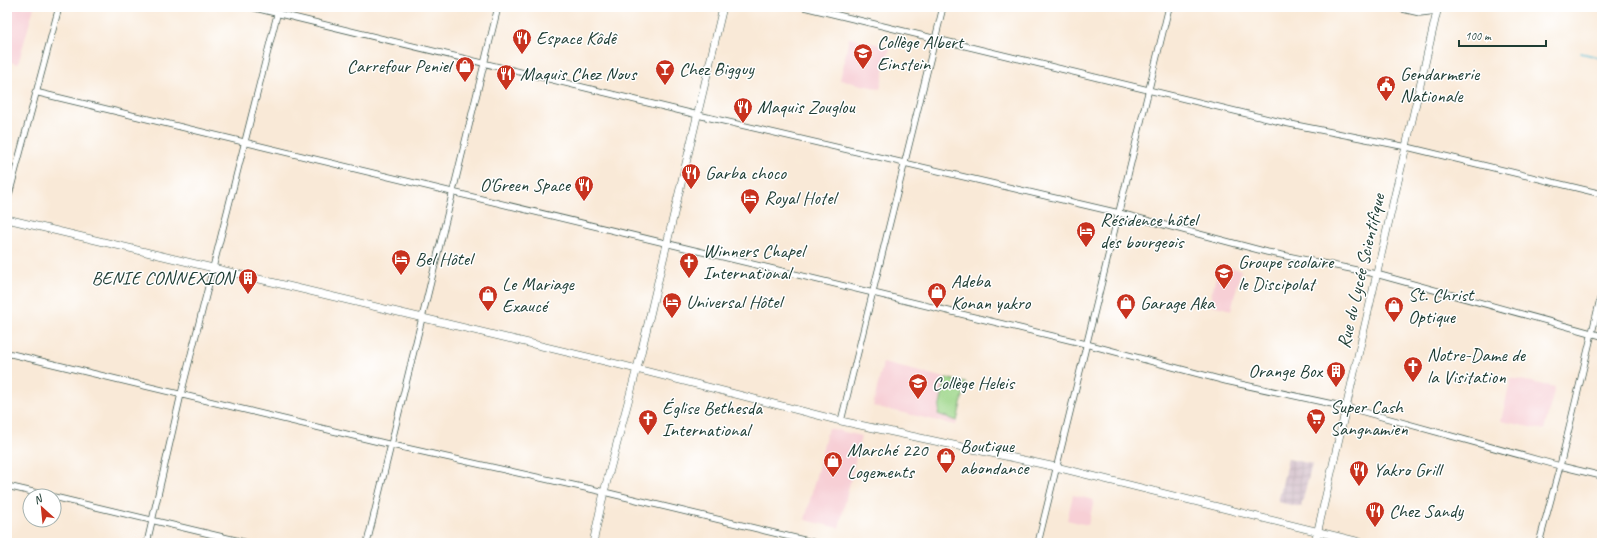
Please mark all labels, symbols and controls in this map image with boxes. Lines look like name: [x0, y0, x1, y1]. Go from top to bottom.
scale bar: [1459, 22, 1546, 48]
place label: Espace Kôdê: [536, 26, 619, 50]
restaurant icon: Espace Kôdê: [511, 27, 533, 55]
text: 100 m: [1465, 28, 1492, 44]
place label: Collège Albert Einstein: [877, 30, 965, 76]
school or university icon: Collège Albert Einstein: [852, 42, 874, 70]
place label: Carrefour Peniel: [347, 54, 455, 78]
shop icon: Carrefour Peniel: [454, 55, 476, 83]
place label: Chez Bigguy: [679, 57, 755, 81]
bar icon: Chez Bigguy: [654, 58, 676, 86]
place label: Maquis Chez Nous: [520, 62, 638, 86]
place label: Gendarmerie Nationale: [1400, 62, 1481, 108]
restaurant icon: Maquis Chez Nous: [495, 63, 517, 91]
public building icon: Gendarmerie Nationale: [1375, 74, 1397, 102]
place label: Maquis Zouglou: [757, 95, 856, 119]
restaurant icon: Maquis Zouglou: [732, 96, 754, 124]
place label: Garba choco: [705, 161, 787, 185]
restaurant icon: Garba choco: [680, 162, 702, 190]
place label: O'Green Space: [480, 173, 572, 197]
restaurant icon: O'Green Space: [573, 174, 595, 202]
place label: Royal Hotel: [764, 186, 840, 210]
hotel icon: Royal Hotel: [739, 187, 761, 215]
street label: Rue du Lycée Scientifique: [1332, 190, 1391, 351]
place label: Résidence hôtel des bourgeois: [1100, 208, 1201, 254]
hotel icon: Résidence hôtel des bourgeois: [1075, 220, 1097, 248]
place label: Winners Chapel International: [703, 239, 808, 285]
place label: Bel Hôtel: [415, 247, 476, 271]
hotel icon: Bel Hôtel: [390, 248, 412, 276]
place label: Groupe scolaire le Discipolat: [1238, 250, 1335, 296]
church icon: Winners Chapel International: [678, 251, 700, 279]
school or university icon: Groupe scolaire le Discipolat: [1213, 262, 1235, 290]
place label: BENIE CONNEXION: [92, 266, 237, 290]
building icon: BENIE CONNEXION: [237, 267, 259, 295]
place label: Adeba Konan yakro: [951, 269, 1032, 315]
place label: Le Mariage Exaucé: [502, 272, 576, 318]
shop icon: Adeba Konan yakro: [926, 281, 948, 309]
place label: St. Christ Optique: [1408, 283, 1475, 329]
shop icon: Le Mariage Exaucé: [477, 284, 499, 312]
place label: Universal Hôtel: [686, 290, 786, 314]
hotel icon: Universal Hôtel: [661, 291, 683, 319]
place label: Garage Aka: [1140, 291, 1216, 315]
shop icon: Garage Aka: [1115, 292, 1137, 320]
shop icon: St. Christ Optique: [1383, 295, 1405, 323]
place label: Notre-Dame de la Visitation: [1427, 343, 1527, 389]
church icon: Notre-Dame de la Visitation: [1402, 355, 1424, 383]
place label: Orange Box: [1248, 359, 1323, 383]
building icon: Orange Box: [1325, 360, 1347, 388]
place label: Collège Heleis: [932, 371, 1016, 395]
school or university icon: Collège Heleis: [907, 372, 929, 400]
place label: Super Cash Sangnamien: [1330, 395, 1408, 441]
place label: Église Bethesda International: [662, 396, 763, 442]
supermarket icon: Super Cash Sangnamien: [1305, 407, 1327, 435]
church icon: Église Bethesda International: [637, 408, 659, 436]
place label: Boutique abondance: [960, 434, 1030, 480]
place label: Marché 220 Logements: [847, 438, 929, 484]
shop icon: Boutique abondance: [935, 446, 957, 474]
shop icon: Marché 220 Logements: [822, 450, 844, 478]
place label: Yakro Grill: [1373, 458, 1445, 482]
restaurant icon: Yakro Grill: [1348, 459, 1370, 487]
north arrow: [22, 488, 62, 528]
text: N: [31, 490, 46, 507]
place label: Chez Sandy: [1389, 499, 1464, 523]
restaurant icon: Chez Sandy: [1364, 500, 1386, 528]

